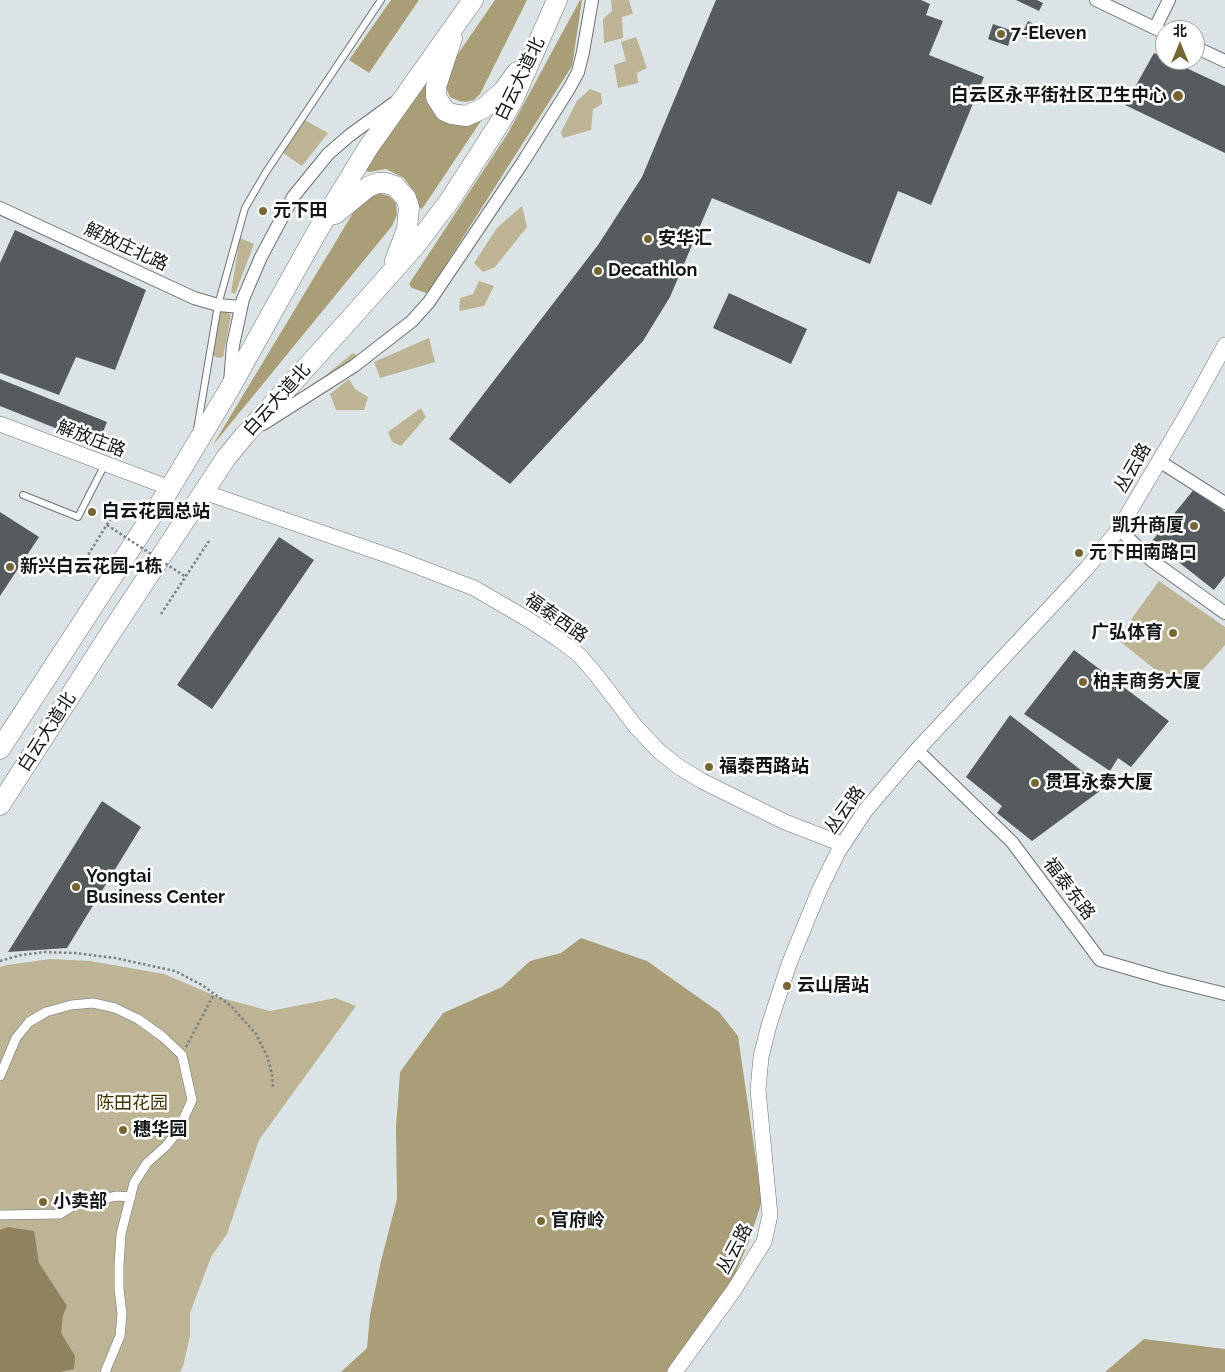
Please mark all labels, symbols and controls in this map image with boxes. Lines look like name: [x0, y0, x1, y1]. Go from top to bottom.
north arrow: [1155, 20, 1205, 70]
place label: 7-Eleven: [1011, 23, 1087, 45]
text: 北: [1173, 23, 1187, 39]
marker: 7-Eleven: [995, 28, 1007, 40]
street label: 白云大道北: [491, 34, 549, 124]
place label: 白云区永平街社区卫生中心: [951, 85, 1167, 107]
marker: 白云区永平街社区卫生中心: [1171, 89, 1185, 103]
place label: 元下田: [273, 200, 327, 222]
marker: 元下田: [257, 205, 269, 217]
street label: 解放庄北路: [81, 218, 171, 276]
place label: 安华汇: [658, 228, 712, 250]
marker: 安华汇: [642, 233, 654, 245]
place label: Decathlon: [608, 260, 697, 282]
marker: Decathlon: [592, 265, 604, 277]
street label: 白云大道北: [239, 359, 315, 441]
street label: 解放庄路: [54, 416, 128, 462]
street label: 丛云路: [1110, 439, 1156, 497]
place label: 白云花园总站: [102, 501, 210, 523]
marker: 白云花园总站: [86, 506, 98, 518]
place label: 凯升商厦: [1112, 515, 1184, 537]
marker: 凯升商厦: [1188, 520, 1200, 532]
place label: 元下田南路口: [1089, 542, 1197, 564]
marker: 元下田南路口: [1073, 547, 1085, 559]
place label: 新兴白云花园-1栋: [20, 556, 162, 578]
marker: 新兴白云花园-1栋: [4, 561, 16, 573]
street label: 福泰西路: [520, 589, 592, 647]
place label: 广弘体育: [1091, 622, 1163, 644]
marker: 广弘体育: [1167, 627, 1179, 639]
place label: 柏丰商务大厦: [1093, 671, 1201, 693]
marker: 柏丰商务大厦: [1077, 676, 1089, 688]
street label: 白云大道北: [13, 688, 81, 776]
place label: 福泰西路站: [719, 756, 809, 778]
marker: 福泰西路站: [703, 761, 715, 773]
place label: 贯耳永泰大厦: [1045, 772, 1153, 794]
marker: 贯耳永泰大厦: [1029, 777, 1041, 789]
street label: 丛云路: [820, 782, 870, 838]
street label: 福泰东路: [1039, 854, 1099, 924]
place label: Yongtai Business Center: [86, 866, 225, 909]
marker: Yongtai Business Center: [70, 881, 82, 893]
place label: 云山居站: [797, 975, 869, 997]
marker: 云山居站: [781, 980, 793, 992]
park label: 陈田花园: [96, 1093, 168, 1115]
place label: 穗华园: [133, 1119, 187, 1141]
marker: 穗华园: [117, 1124, 129, 1136]
place label: 小卖部: [53, 1191, 107, 1213]
marker: 小卖部: [37, 1196, 49, 1208]
place label: 官府岭: [551, 1210, 605, 1232]
marker: 官府岭: [535, 1215, 547, 1227]
street label: 丛云路: [713, 1220, 757, 1278]

